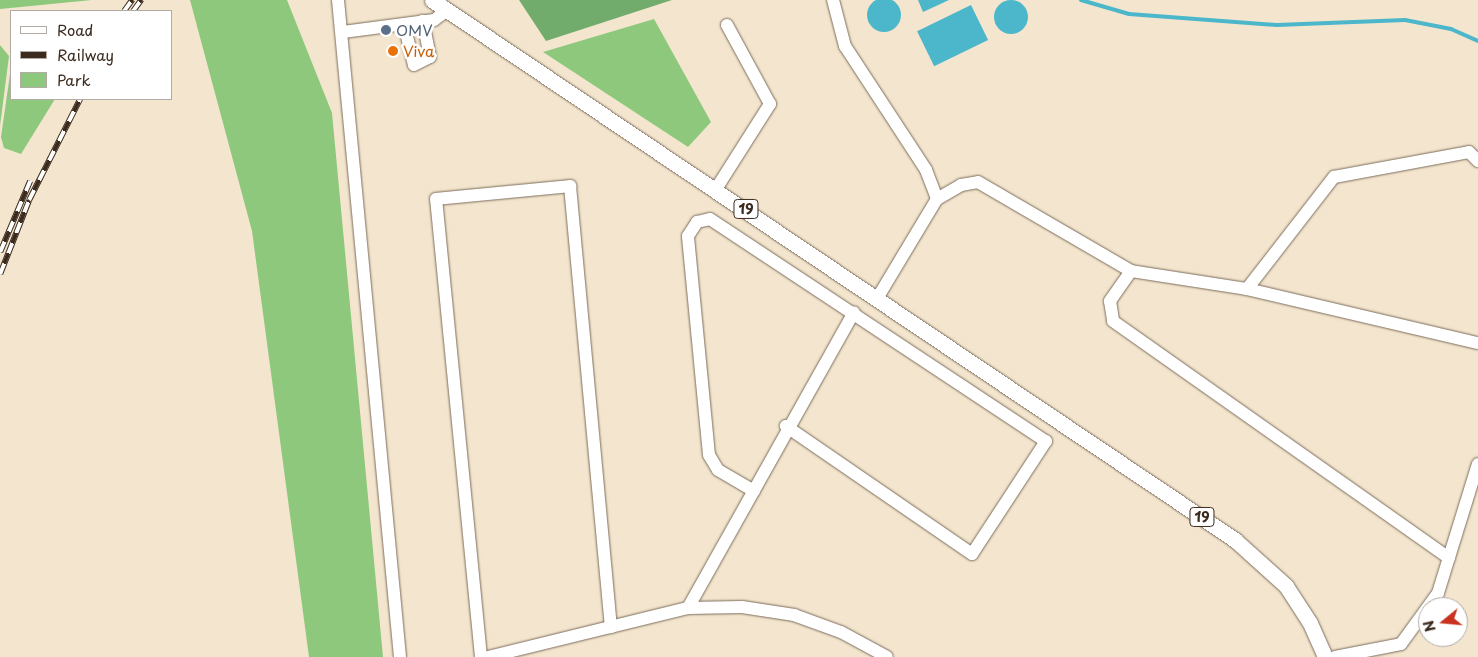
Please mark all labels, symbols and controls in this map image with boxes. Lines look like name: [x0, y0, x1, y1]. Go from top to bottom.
legend: [10, 10, 172, 100]
text: Road: [57, 18, 93, 41]
place label: OMV: [396, 21, 432, 39]
marker: OMV: [380, 24, 392, 36]
place label: Viva: [403, 42, 434, 60]
text: Railway: [57, 43, 114, 66]
marker: Viva: [387, 45, 399, 57]
text: Park: [57, 68, 91, 91]
road number: 19: [732, 198, 760, 220]
road number: 19: [1188, 506, 1216, 528]
north arrow: [1418, 597, 1468, 647]
text: N: [1417, 618, 1441, 635]

